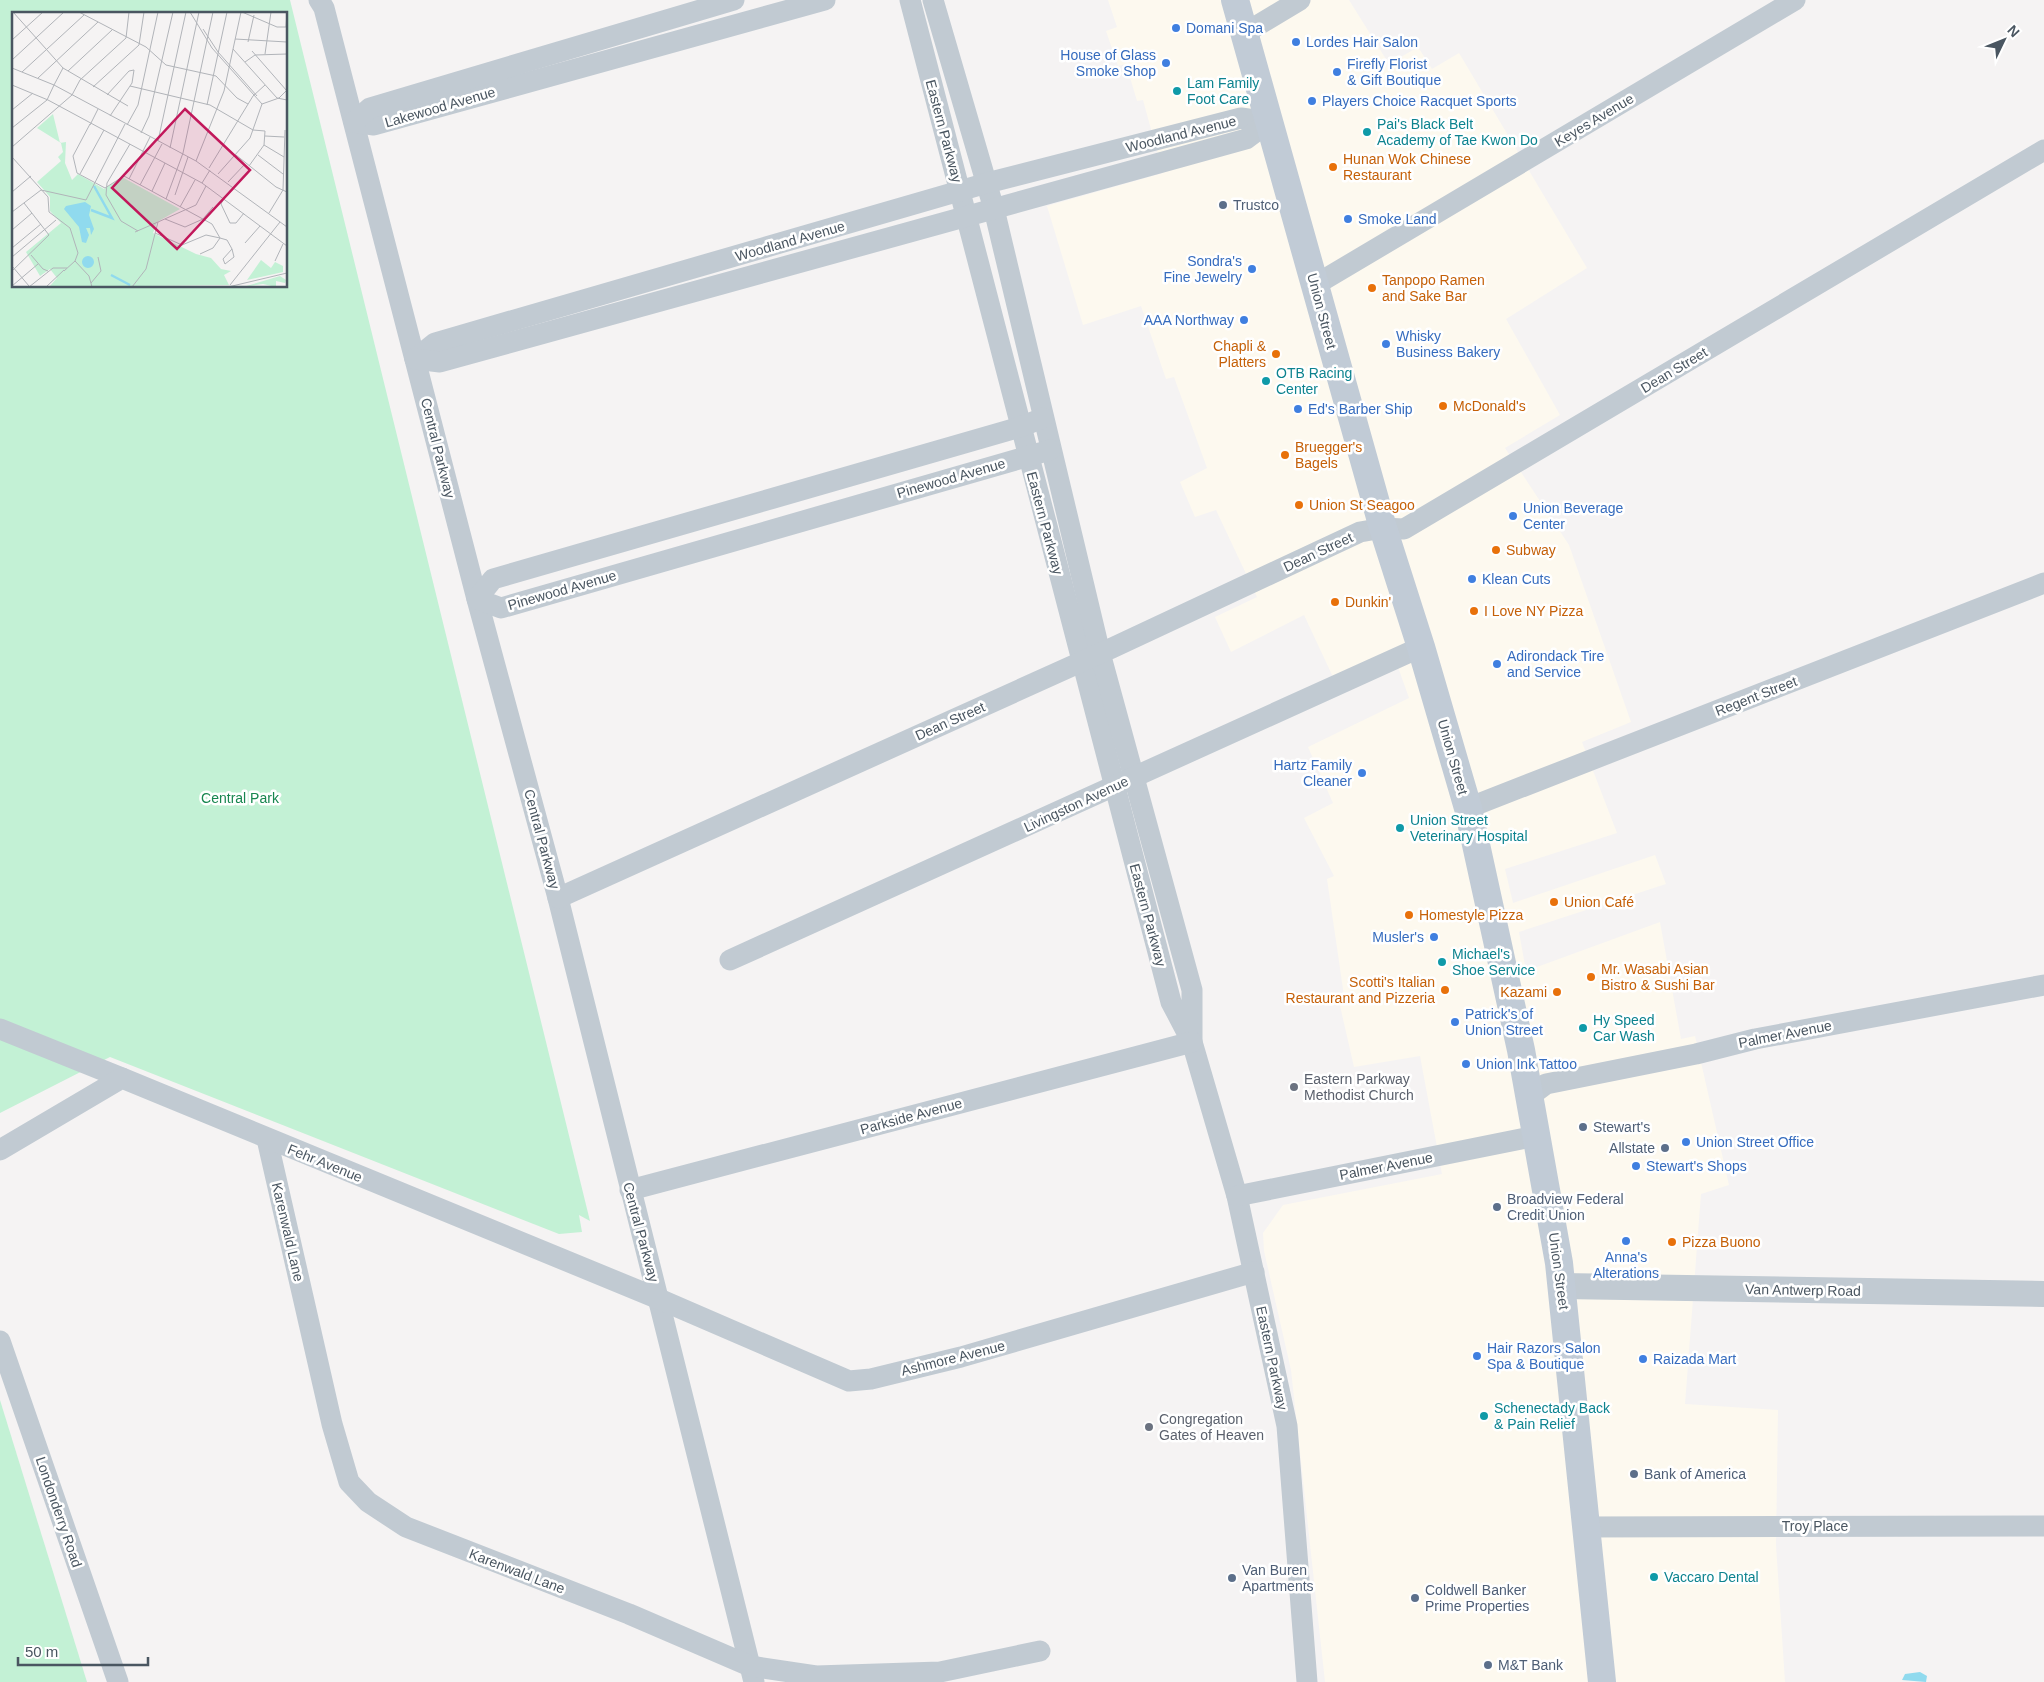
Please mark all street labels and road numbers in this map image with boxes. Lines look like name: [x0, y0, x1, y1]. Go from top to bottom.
street label: Eastern Parkway: [923, 78, 965, 184]
street label: Lakewood Avenue: [383, 84, 497, 130]
street label: Keyes Avenue: [1552, 90, 1637, 150]
street label: Woodland Avenue: [1124, 113, 1238, 155]
street label: Woodland Avenue: [733, 218, 847, 264]
street label: Union Street: [1304, 271, 1340, 351]
street label: Dean Street: [1638, 344, 1710, 396]
street label: Central Parkway: [418, 396, 458, 500]
street label: Pinewood Avenue: [895, 455, 1007, 501]
street label: Eastern Parkway: [1024, 470, 1066, 576]
street label: Dean Street: [1281, 529, 1355, 575]
street label: Pinewood Avenue: [506, 567, 618, 613]
street label: Regent Street: [1713, 673, 1799, 719]
street label: Dean Street: [913, 698, 987, 744]
street label: Union Street: [1435, 717, 1471, 797]
street label: Livingston Avenue: [1021, 773, 1131, 835]
street label: Central Parkway: [521, 787, 563, 891]
street label: Eastern Parkway: [1127, 862, 1169, 968]
street label: Palmer Avenue: [1737, 1017, 1833, 1051]
street label: Parkside Avenue: [858, 1095, 964, 1137]
street label: Fehr Avenue: [285, 1141, 365, 1185]
street label: Palmer Avenue: [1338, 1149, 1434, 1183]
street label: Central Parkway: [620, 1180, 662, 1284]
street label: Karenwald Lane: [269, 1181, 307, 1283]
street label: Union Street: [1546, 1231, 1572, 1311]
street label: Van Antwerp Road: [1745, 1281, 1861, 1299]
street label: Eastern Parkway: [1253, 1305, 1291, 1411]
street label: Ashmore Avenue: [899, 1337, 1007, 1379]
street label: Londonderry Road: [33, 1455, 85, 1569]
street label: Troy Place: [1782, 1518, 1848, 1534]
street label: Karenwald Lane: [467, 1545, 567, 1597]

